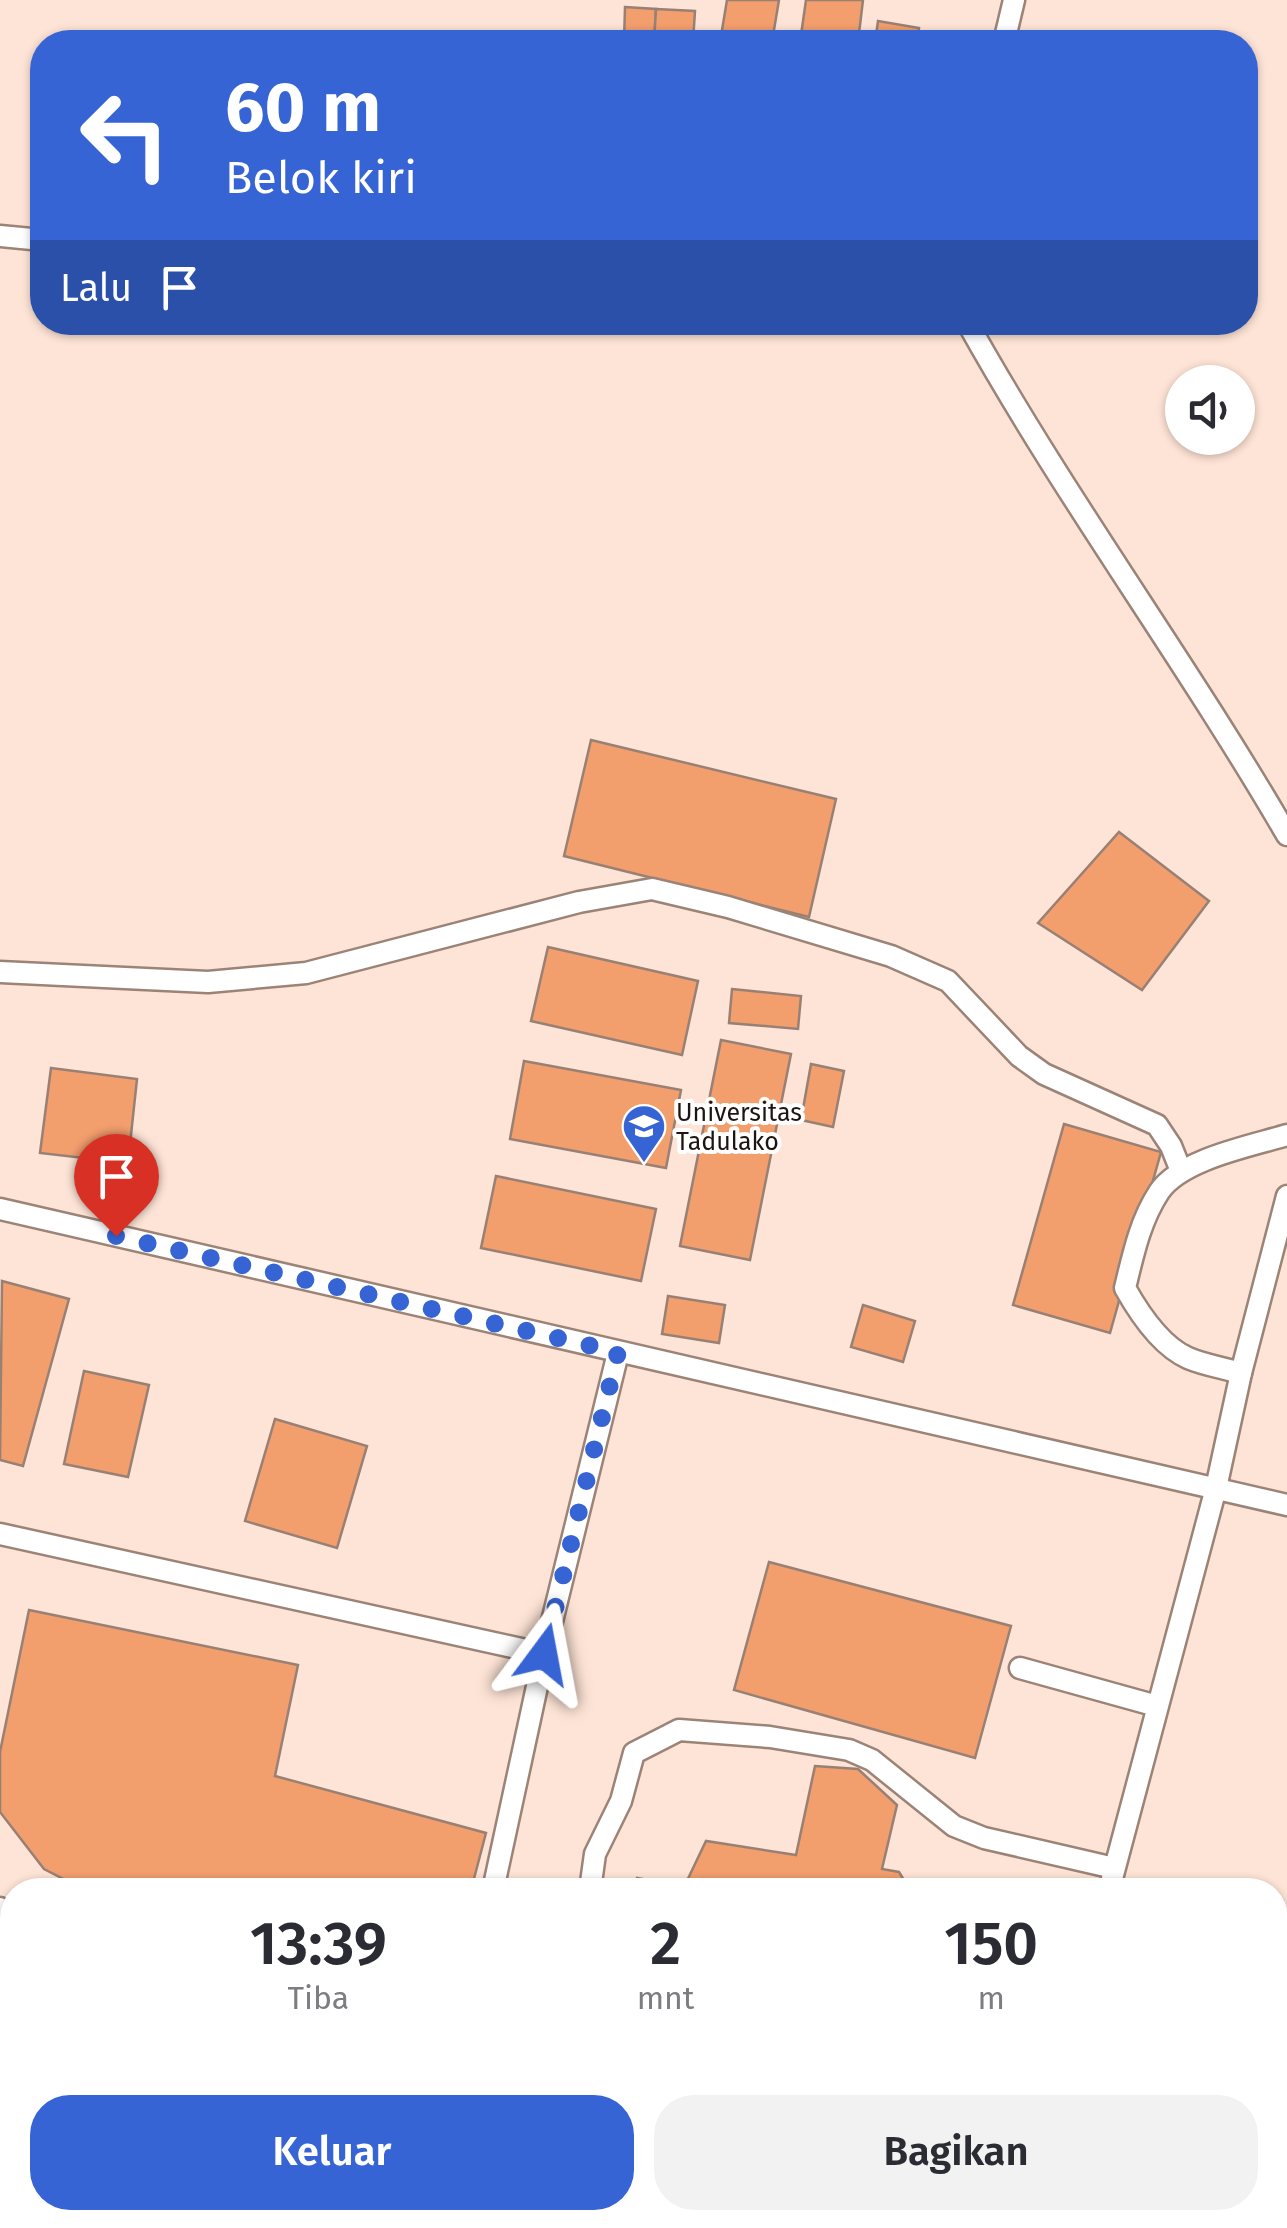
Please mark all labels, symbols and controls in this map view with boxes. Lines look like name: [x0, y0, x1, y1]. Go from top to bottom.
text: 60 m: [225, 66, 381, 150]
icon: left: [60, 70, 190, 200]
text: Belok kiri: [225, 151, 417, 205]
icon: arrive: [152, 260, 207, 315]
text: Lalu: [60, 265, 132, 311]
map controls: [1165, 365, 1255, 455]
button: sound: [1165, 365, 1255, 455]
place label: Universitas Tadulako: [676, 1098, 802, 1157]
school or university icon: Universitas Tadulako: [621, 1103, 667, 1164]
pin: [74, 1134, 159, 1237]
icon: arrive: [89, 1149, 144, 1204]
position arrow: [492, 1602, 596, 1706]
text: 13:39: [250, 1908, 387, 1980]
text: 2: [650, 1908, 681, 1980]
text: 150: [944, 1908, 1038, 1980]
text: Tiba: [288, 1979, 349, 2017]
text: mnt: [637, 1979, 694, 2017]
text: m: [977, 1979, 1005, 2017]
button: Keluar: [30, 2095, 634, 2210]
button: Bagikan: [654, 2095, 1258, 2210]

